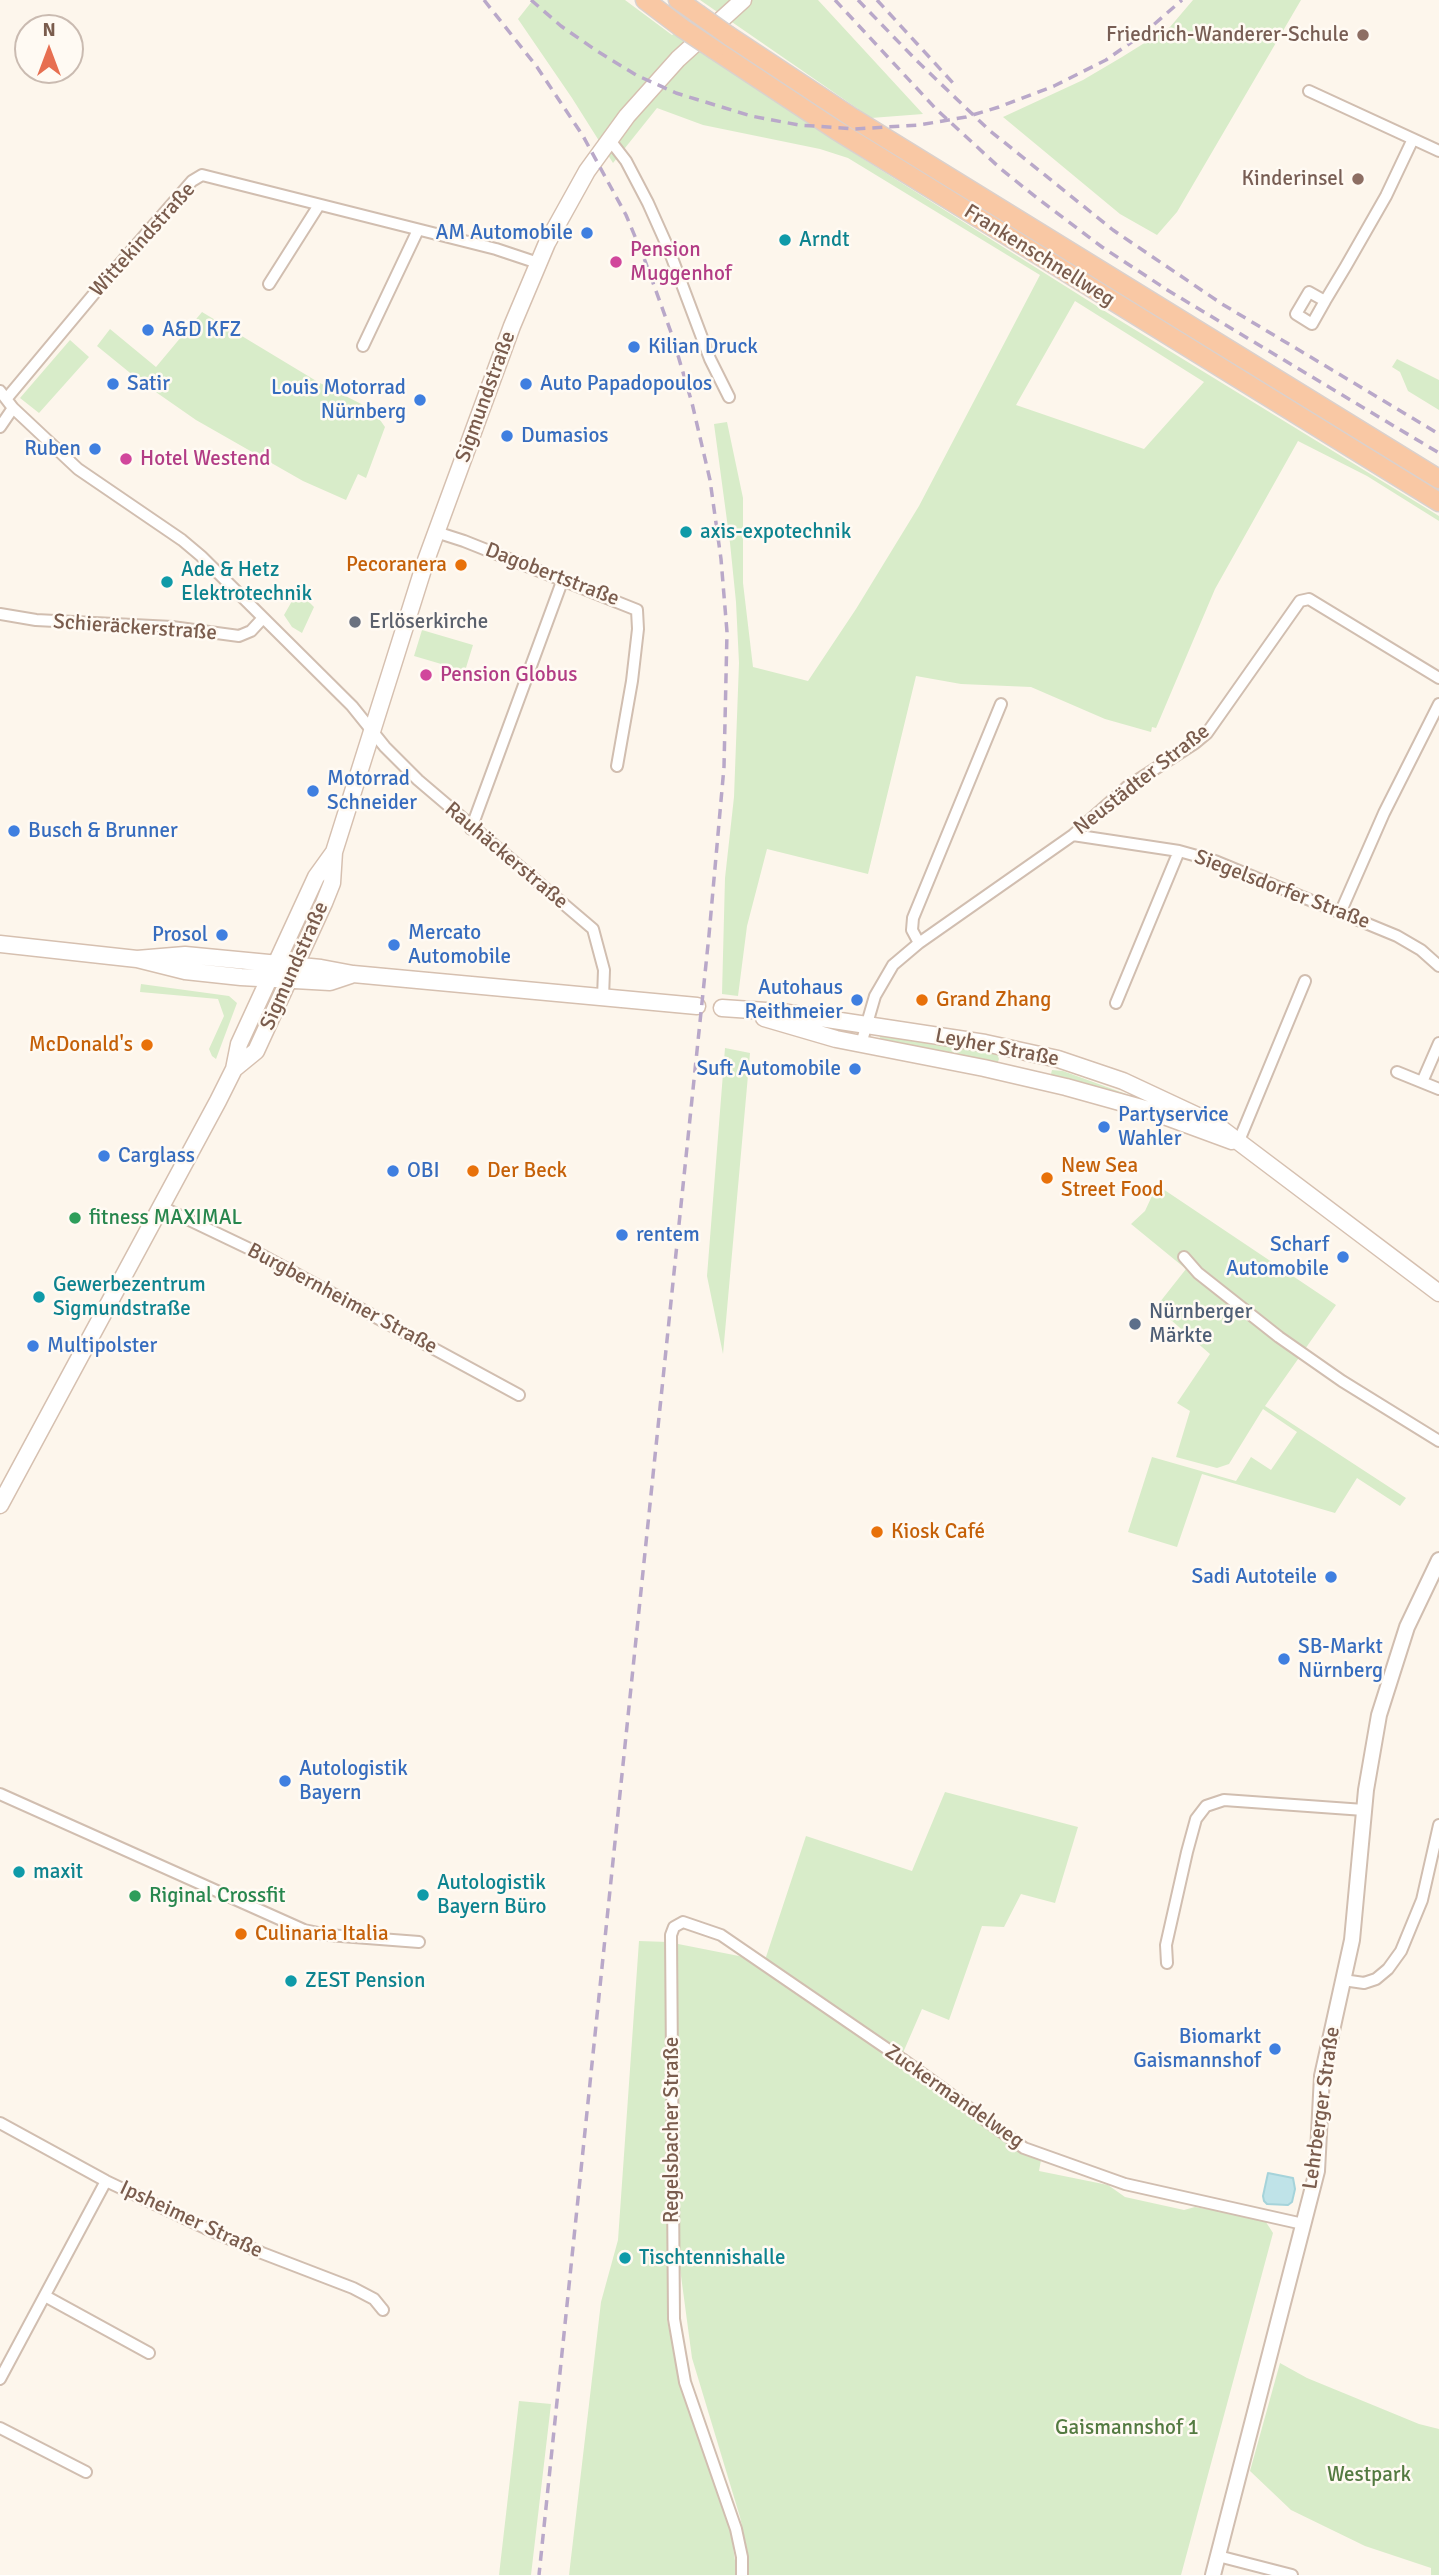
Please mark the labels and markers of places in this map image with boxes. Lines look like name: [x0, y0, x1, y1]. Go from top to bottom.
place label: Friedrich-Wanderer-Schule: [1106, 22, 1349, 48]
marker: Friedrich-Wanderer-Schule: [1355, 27, 1371, 43]
place label: Kinderinsel: [1242, 166, 1344, 192]
marker: Kinderinsel: [1350, 171, 1366, 187]
place label: AM Automobile: [436, 220, 573, 246]
marker: AM Automobile: [579, 225, 595, 241]
place label: Arndt: [799, 227, 850, 253]
marker: Arndt: [777, 232, 793, 248]
place label: Pension Muggenhof: [630, 237, 732, 287]
marker: Pension Muggenhof: [608, 254, 624, 270]
place label: A&D KFZ: [162, 317, 241, 343]
marker: A&D KFZ: [140, 322, 156, 338]
place label: Kilian Druck: [648, 334, 758, 360]
marker: Kilian Druck: [626, 339, 642, 355]
place label: Satir: [127, 371, 170, 397]
place label: Auto Papadopoulos: [540, 371, 712, 397]
place label: Louis Motorrad Nürnberg: [271, 375, 406, 425]
marker: Satir: [105, 376, 121, 392]
marker: Auto Papadopoulos: [518, 376, 534, 392]
marker: Louis Motorrad Nürnberg: [412, 392, 428, 408]
place label: Dumasios: [521, 423, 609, 449]
marker: Dumasios: [499, 428, 515, 444]
place label: Ruben: [24, 436, 81, 462]
marker: Ruben: [87, 441, 103, 457]
place label: Hotel Westend: [140, 446, 270, 472]
marker: Hotel Westend: [118, 451, 134, 467]
place label: axis-expotechnik: [700, 519, 851, 545]
marker: axis-expotechnik: [678, 524, 694, 540]
place label: Pecoranera: [346, 552, 447, 578]
place label: Ade & Hetz Elektrotechnik: [181, 557, 312, 607]
marker: Pecoranera: [453, 557, 469, 573]
marker: Ade & Hetz Elektrotechnik: [159, 574, 175, 590]
place label: Erlöserkirche: [369, 609, 488, 635]
marker: Erlöserkirche: [347, 614, 363, 630]
place label: Pension Globus: [440, 662, 577, 688]
marker: Pension Globus: [418, 667, 434, 683]
place label: Motorrad Schneider: [327, 766, 417, 816]
marker: Motorrad Schneider: [305, 783, 321, 799]
place label: Busch & Brunner: [28, 818, 178, 844]
marker: Busch & Brunner: [6, 823, 22, 839]
place label: Mercato Automobile: [408, 920, 511, 970]
place label: Prosol: [152, 922, 208, 948]
marker: Prosol: [214, 927, 230, 943]
marker: Mercato Automobile: [386, 937, 402, 953]
place label: Autohaus Reithmeier: [745, 975, 843, 1025]
place label: Grand Zhang: [936, 987, 1051, 1013]
marker: Autohaus Reithmeier: [849, 992, 865, 1008]
marker: Grand Zhang: [914, 992, 930, 1008]
place label: McDonald's: [29, 1032, 133, 1058]
marker: McDonald's: [139, 1037, 155, 1053]
place label: Suft Automobile: [696, 1056, 841, 1082]
marker: Suft Automobile: [847, 1061, 863, 1077]
place label: Partyservice Wahler: [1118, 1102, 1229, 1152]
marker: Partyservice Wahler: [1096, 1119, 1112, 1135]
place label: Carglass: [118, 1143, 195, 1169]
marker: Carglass: [96, 1148, 112, 1164]
place label: New Sea Street Food: [1061, 1153, 1164, 1203]
place label: OBI: [407, 1158, 440, 1184]
place label: Der Beck: [487, 1158, 567, 1184]
marker: OBI: [385, 1163, 401, 1179]
marker: Der Beck: [465, 1163, 481, 1179]
marker: New Sea Street Food: [1039, 1170, 1055, 1186]
place label: fitness MAXIMAL: [89, 1205, 242, 1231]
marker: fitness MAXIMAL: [67, 1210, 83, 1226]
place label: rentem: [636, 1222, 700, 1248]
marker: rentem: [614, 1227, 630, 1243]
place label: Scharf Automobile: [1226, 1232, 1329, 1282]
marker: Scharf Automobile: [1335, 1249, 1351, 1265]
place label: Gewerbezentrum Sigmundstraße: [53, 1272, 206, 1322]
marker: Gewerbezentrum Sigmundstraße: [31, 1289, 47, 1305]
place label: Nürnberger Märkte: [1149, 1299, 1252, 1349]
marker: Nürnberger Märkte: [1127, 1316, 1143, 1332]
place label: Multipolster: [47, 1333, 157, 1359]
marker: Multipolster: [25, 1338, 41, 1354]
place label: Kiosk Café: [891, 1519, 985, 1545]
marker: Kiosk Café: [869, 1524, 885, 1540]
place label: Sadi Autoteile: [1192, 1564, 1317, 1590]
marker: Sadi Autoteile: [1323, 1569, 1339, 1585]
place label: SB-Markt Nürnberg: [1298, 1634, 1383, 1684]
marker: SB-Markt Nürnberg: [1276, 1651, 1292, 1667]
place label: Autologistik Bayern: [299, 1756, 408, 1806]
marker: Autologistik Bayern: [277, 1773, 293, 1789]
place label: maxit: [33, 1859, 83, 1885]
marker: maxit: [11, 1864, 27, 1880]
place label: Autologistik Bayern Büro: [437, 1870, 546, 1920]
place label: Riginal Crossfit: [149, 1883, 286, 1909]
marker: Autologistik Bayern Büro: [415, 1887, 431, 1903]
marker: Riginal Crossfit: [127, 1888, 143, 1904]
place label: Culinaria Italia: [255, 1921, 389, 1947]
marker: Culinaria Italia: [233, 1926, 249, 1942]
place label: ZEST Pension: [305, 1968, 425, 1994]
marker: ZEST Pension: [283, 1973, 299, 1989]
place label: Biomarkt Gaismannshof: [1133, 2024, 1261, 2074]
marker: Biomarkt Gaismannshof: [1267, 2041, 1283, 2057]
place label: Tischtennishalle: [639, 2245, 785, 2271]
marker: Tischtennishalle: [617, 2250, 633, 2266]

